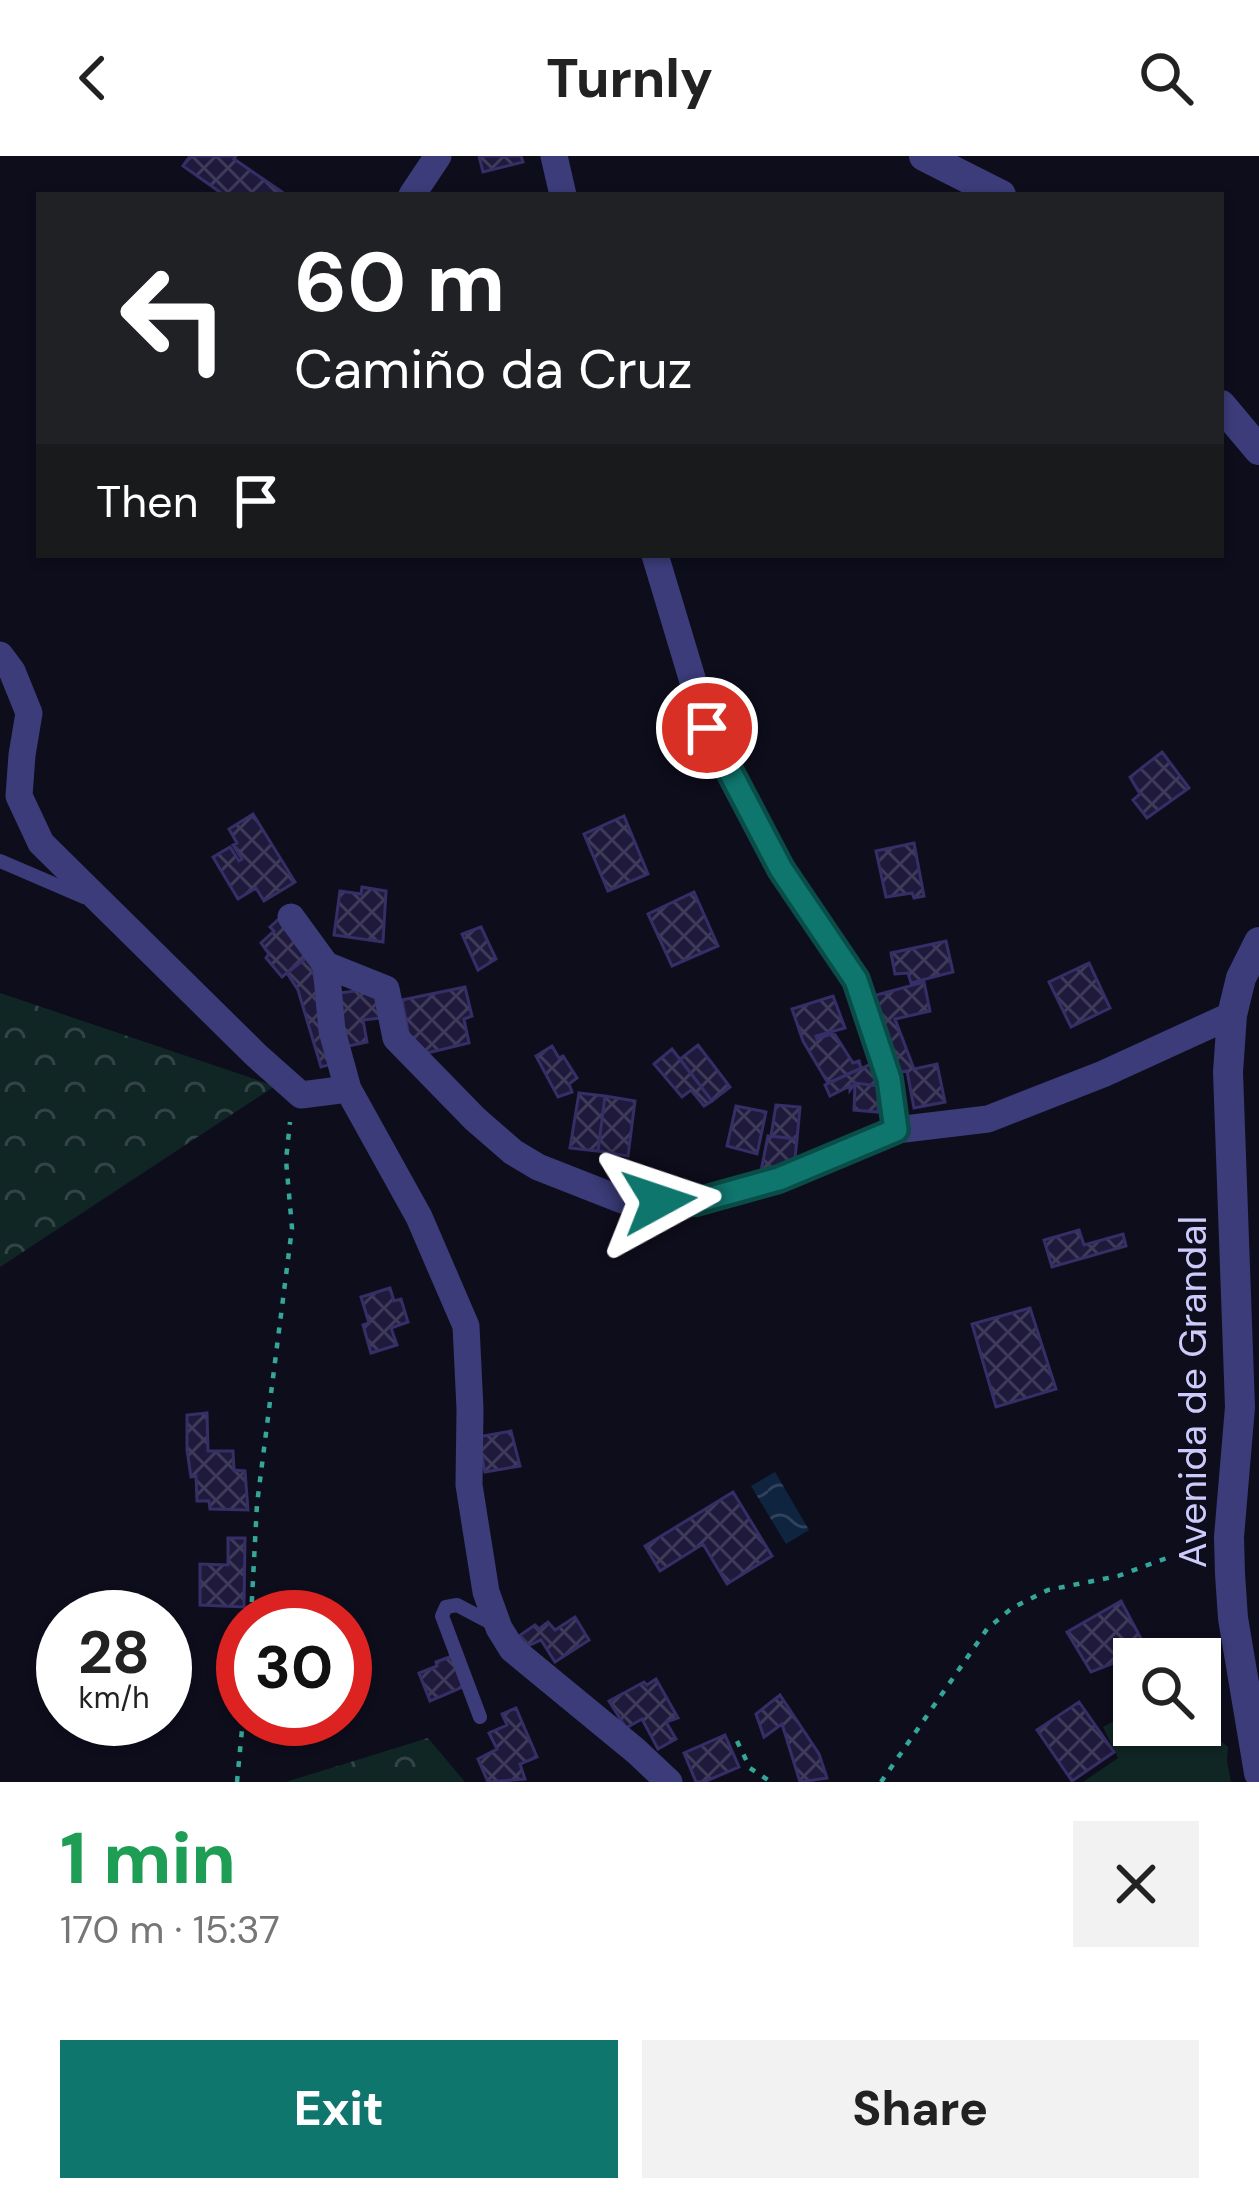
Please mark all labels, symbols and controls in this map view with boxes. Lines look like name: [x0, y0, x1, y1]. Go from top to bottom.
text: Turnly: [546, 43, 713, 114]
icon: back: [60, 45, 126, 111]
icon: search: [1133, 45, 1199, 111]
text: 60 m: [294, 228, 505, 337]
icon: left: [96, 240, 252, 396]
text: Camiño da Cruz: [294, 334, 693, 405]
icon: arrive: [223, 468, 289, 534]
text: Then: [96, 472, 199, 531]
pin: [656, 677, 758, 779]
icon: arrive: [674, 695, 740, 761]
position arrow: [596, 1138, 722, 1264]
street label: Avenida de Grandal: [1167, 1216, 1218, 1568]
speed limit sign: 30: [216, 1590, 372, 1746]
text: 28: [78, 1613, 150, 1692]
map controls: [1113, 1638, 1221, 1746]
button: search: [1113, 1638, 1221, 1746]
text: km/h: [79, 1678, 149, 1717]
text: 1 min: [60, 1812, 236, 1905]
button: close: [1073, 1821, 1199, 1947]
text: 170 m · 15:37: [60, 1904, 280, 1955]
button: Exit: [60, 2040, 618, 2178]
button: Share: [642, 2040, 1199, 2178]

